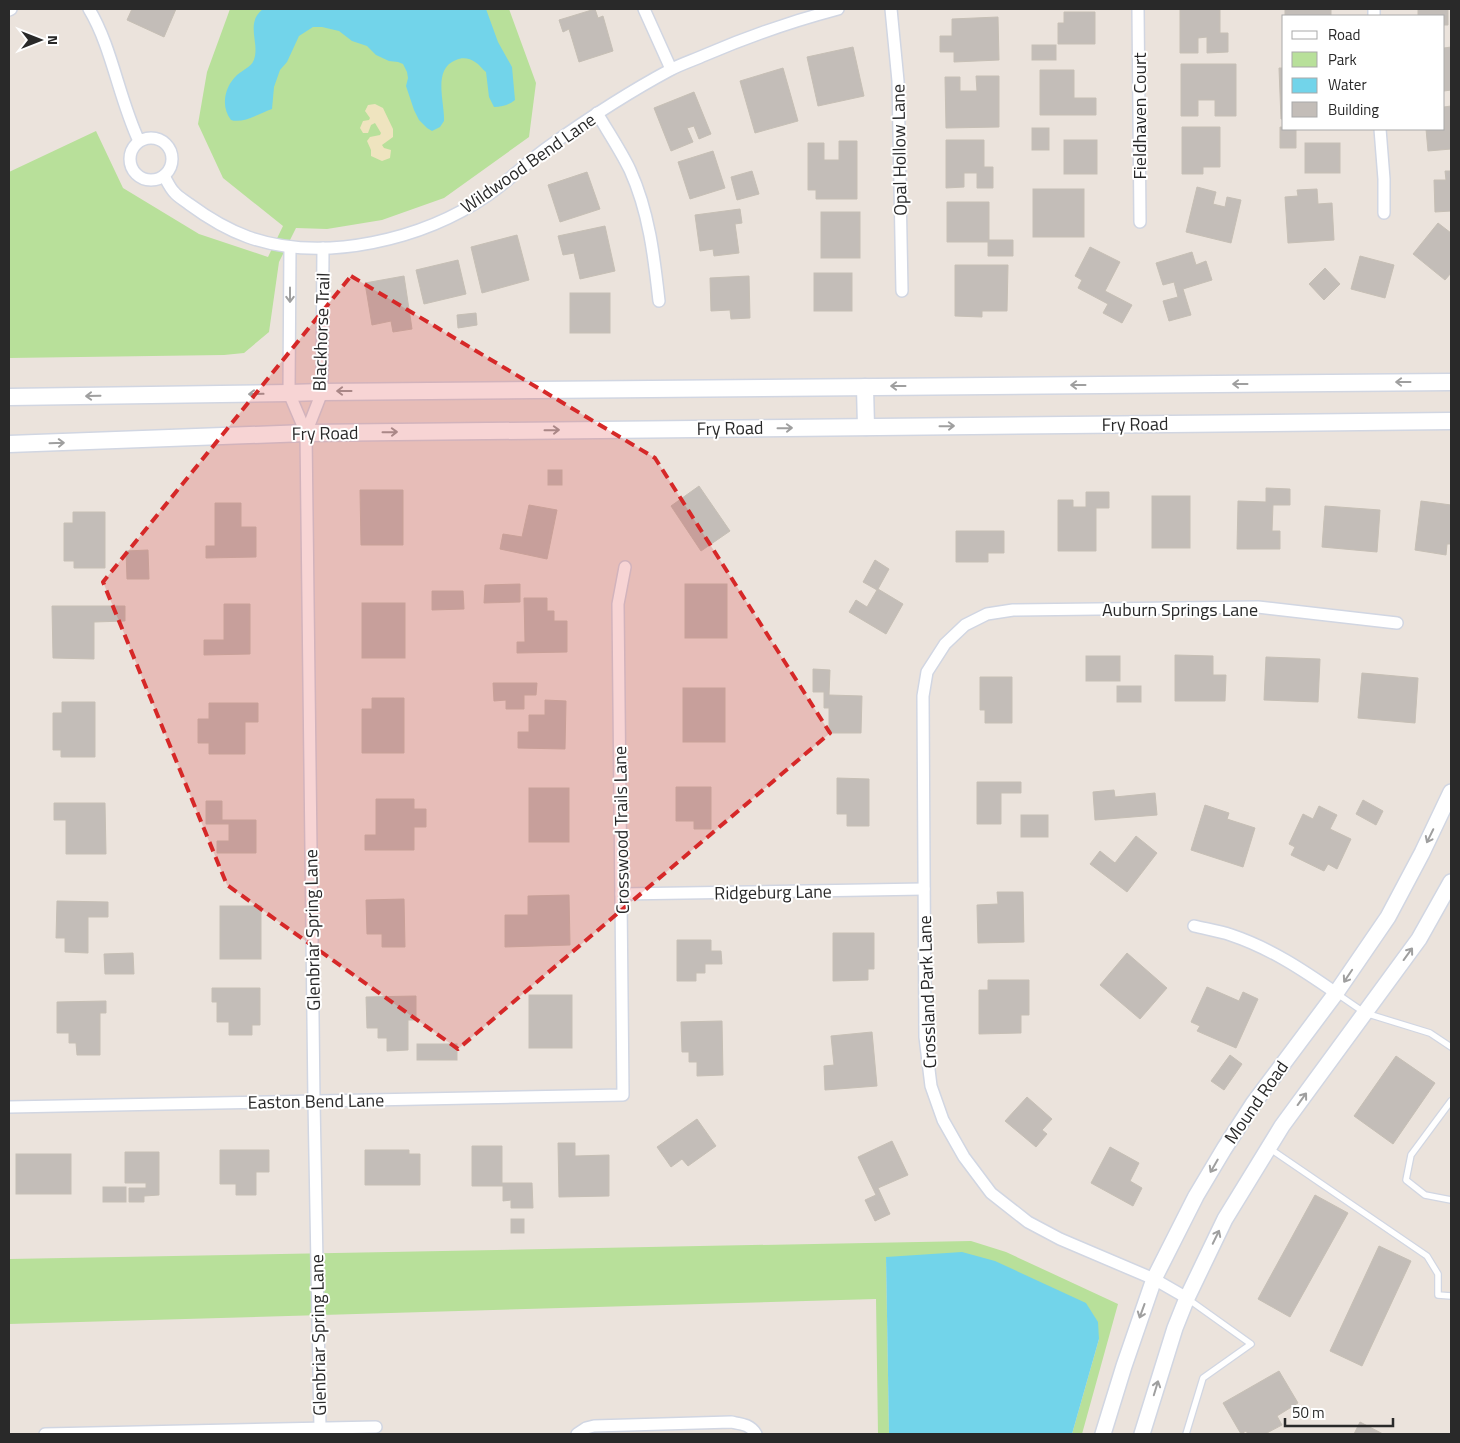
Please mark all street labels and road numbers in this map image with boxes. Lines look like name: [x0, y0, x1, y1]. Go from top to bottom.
street label: Fieldhaven Court: [1126, 52, 1153, 180]
street label: Opal Hollow Lane: [884, 84, 914, 216]
street label: Wildwood Bend Lane: [455, 106, 601, 220]
street label: Blackhorse Trail: [305, 272, 337, 392]
street label: Fry Road: [1101, 410, 1169, 438]
street label: Fry Road: [696, 414, 764, 442]
street label: Fry Road: [291, 419, 359, 447]
street label: Auburn Springs Lane: [1102, 596, 1258, 623]
street label: Crosswood Trails Lane: [606, 746, 636, 914]
street label: Glenbriar Spring Lane: [297, 849, 327, 1011]
street label: Ridgeburg Lane: [714, 877, 832, 907]
street label: Crossland Park Lane: [911, 915, 943, 1069]
street label: Mound Road: [1217, 1055, 1295, 1149]
street label: Easton Bend Lane: [248, 1086, 384, 1116]
street label: Glenbriar Spring Lane: [303, 1254, 333, 1416]

